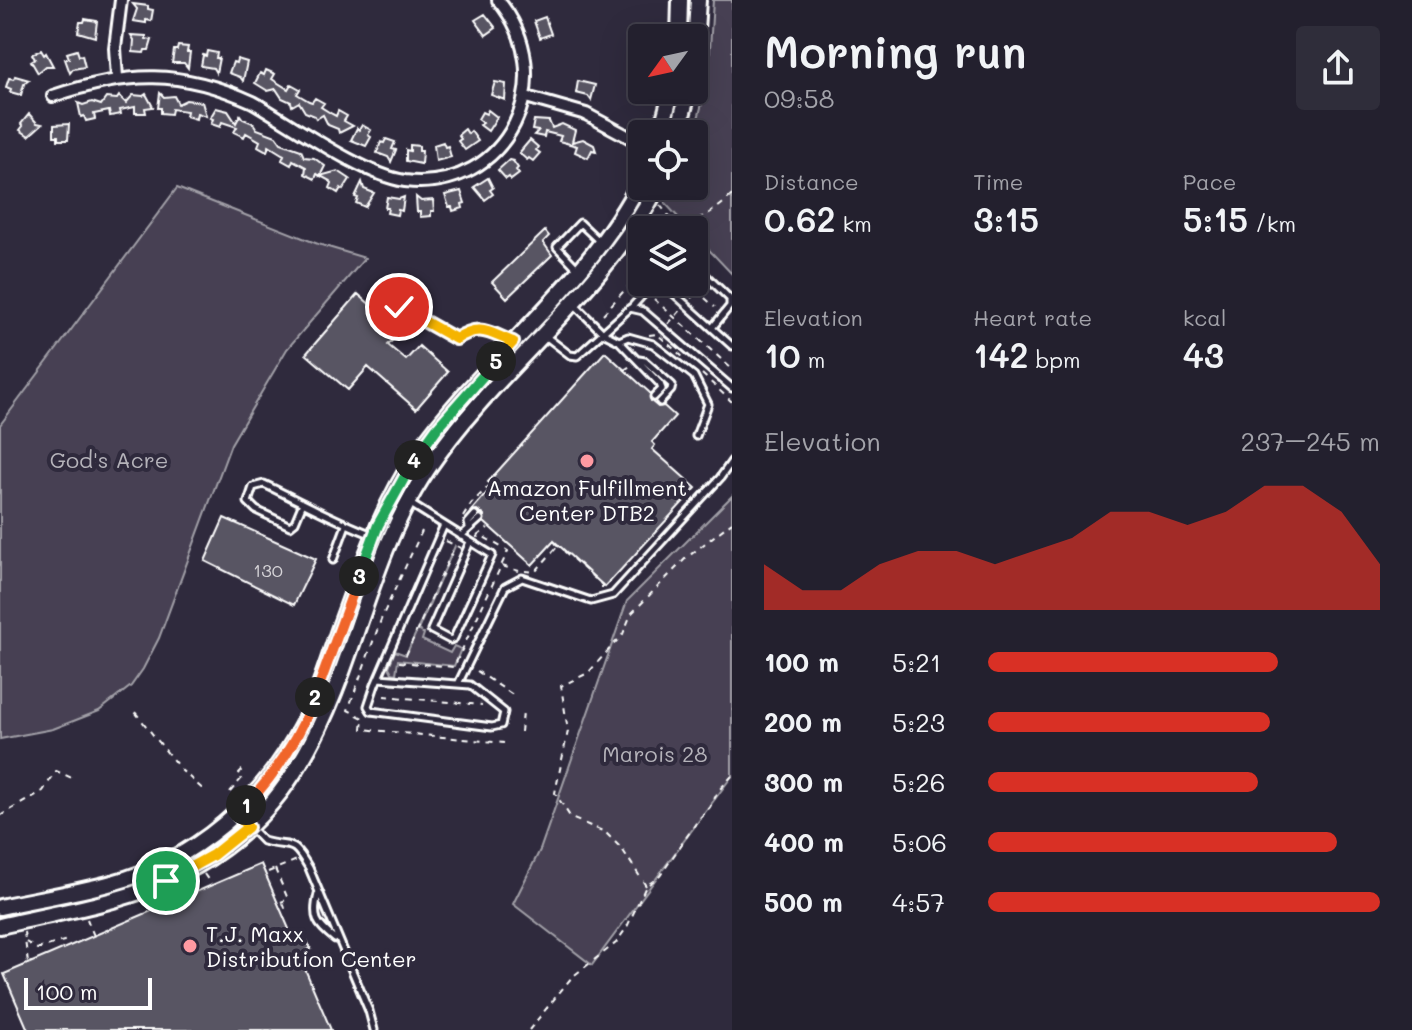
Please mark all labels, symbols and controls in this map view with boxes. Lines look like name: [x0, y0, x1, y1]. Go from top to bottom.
text: Morning run: [764, 22, 1027, 79]
north arrow: [628, 24, 708, 104]
map controls: [628, 24, 708, 296]
button: share: [1296, 26, 1380, 110]
text: 09:58: [764, 81, 834, 115]
button: locate: [628, 120, 708, 200]
text: Distance: [764, 167, 859, 196]
text: Time: [973, 167, 1023, 196]
text: Pace: [1183, 167, 1236, 196]
text: 0.62: [764, 196, 835, 241]
text: 3:15: [973, 196, 1039, 241]
text: 5:15: [1183, 196, 1248, 241]
text: km: [835, 209, 872, 238]
text: /km: [1248, 209, 1296, 238]
button: layers: [628, 216, 708, 296]
pin: [365, 273, 433, 341]
icon: check: [377, 285, 421, 329]
text: Elevation: [764, 303, 863, 332]
text: Heart rate: [973, 303, 1092, 332]
text: kcal: [1183, 303, 1227, 332]
text: 10: [764, 332, 801, 377]
text: 142: [973, 332, 1028, 377]
text: 43: [1183, 332, 1224, 377]
pin: 5: [476, 341, 516, 381]
text: m: [801, 345, 825, 374]
text: bpm: [1028, 345, 1081, 374]
text: 5: [490, 346, 502, 375]
text: Elevation: [764, 424, 881, 458]
text: 237–245 m: [1241, 424, 1380, 458]
pin: 4: [394, 440, 434, 480]
park label: God's Acre: [50, 445, 168, 474]
text: 4: [407, 445, 421, 474]
marker: Amazon Fulfillment Center DTB2: [578, 452, 596, 470]
place label: Amazon Fulfillment Center DTB2: [487, 473, 687, 527]
pin: 3: [339, 556, 379, 596]
house number: 130: [253, 558, 283, 582]
text: 3: [352, 561, 366, 590]
text: 100 m: [764, 645, 839, 679]
text: 5:21: [892, 645, 941, 679]
pin: 2: [295, 677, 335, 717]
text: 2: [309, 682, 321, 711]
text: 200 m: [764, 705, 842, 739]
text: 5:23: [892, 705, 945, 739]
park label: Marois 28: [602, 739, 708, 768]
text: 300 m: [764, 765, 843, 799]
text: 5:26: [892, 765, 945, 799]
pin: 1: [226, 785, 266, 825]
text: 1: [241, 790, 251, 819]
text: 400 m: [764, 825, 844, 859]
text: 5:06: [892, 825, 947, 859]
pin: [132, 847, 200, 915]
icon: arrive: [144, 859, 188, 903]
text: 500 m: [764, 885, 843, 919]
text: 4:57: [892, 885, 945, 919]
place label: T.J. Maxx Distribution Center: [206, 919, 417, 973]
marker: T.J. Maxx Distribution Center: [181, 937, 199, 955]
scale bar: [24, 974, 152, 1010]
text: 100 m: [36, 977, 98, 1006]

